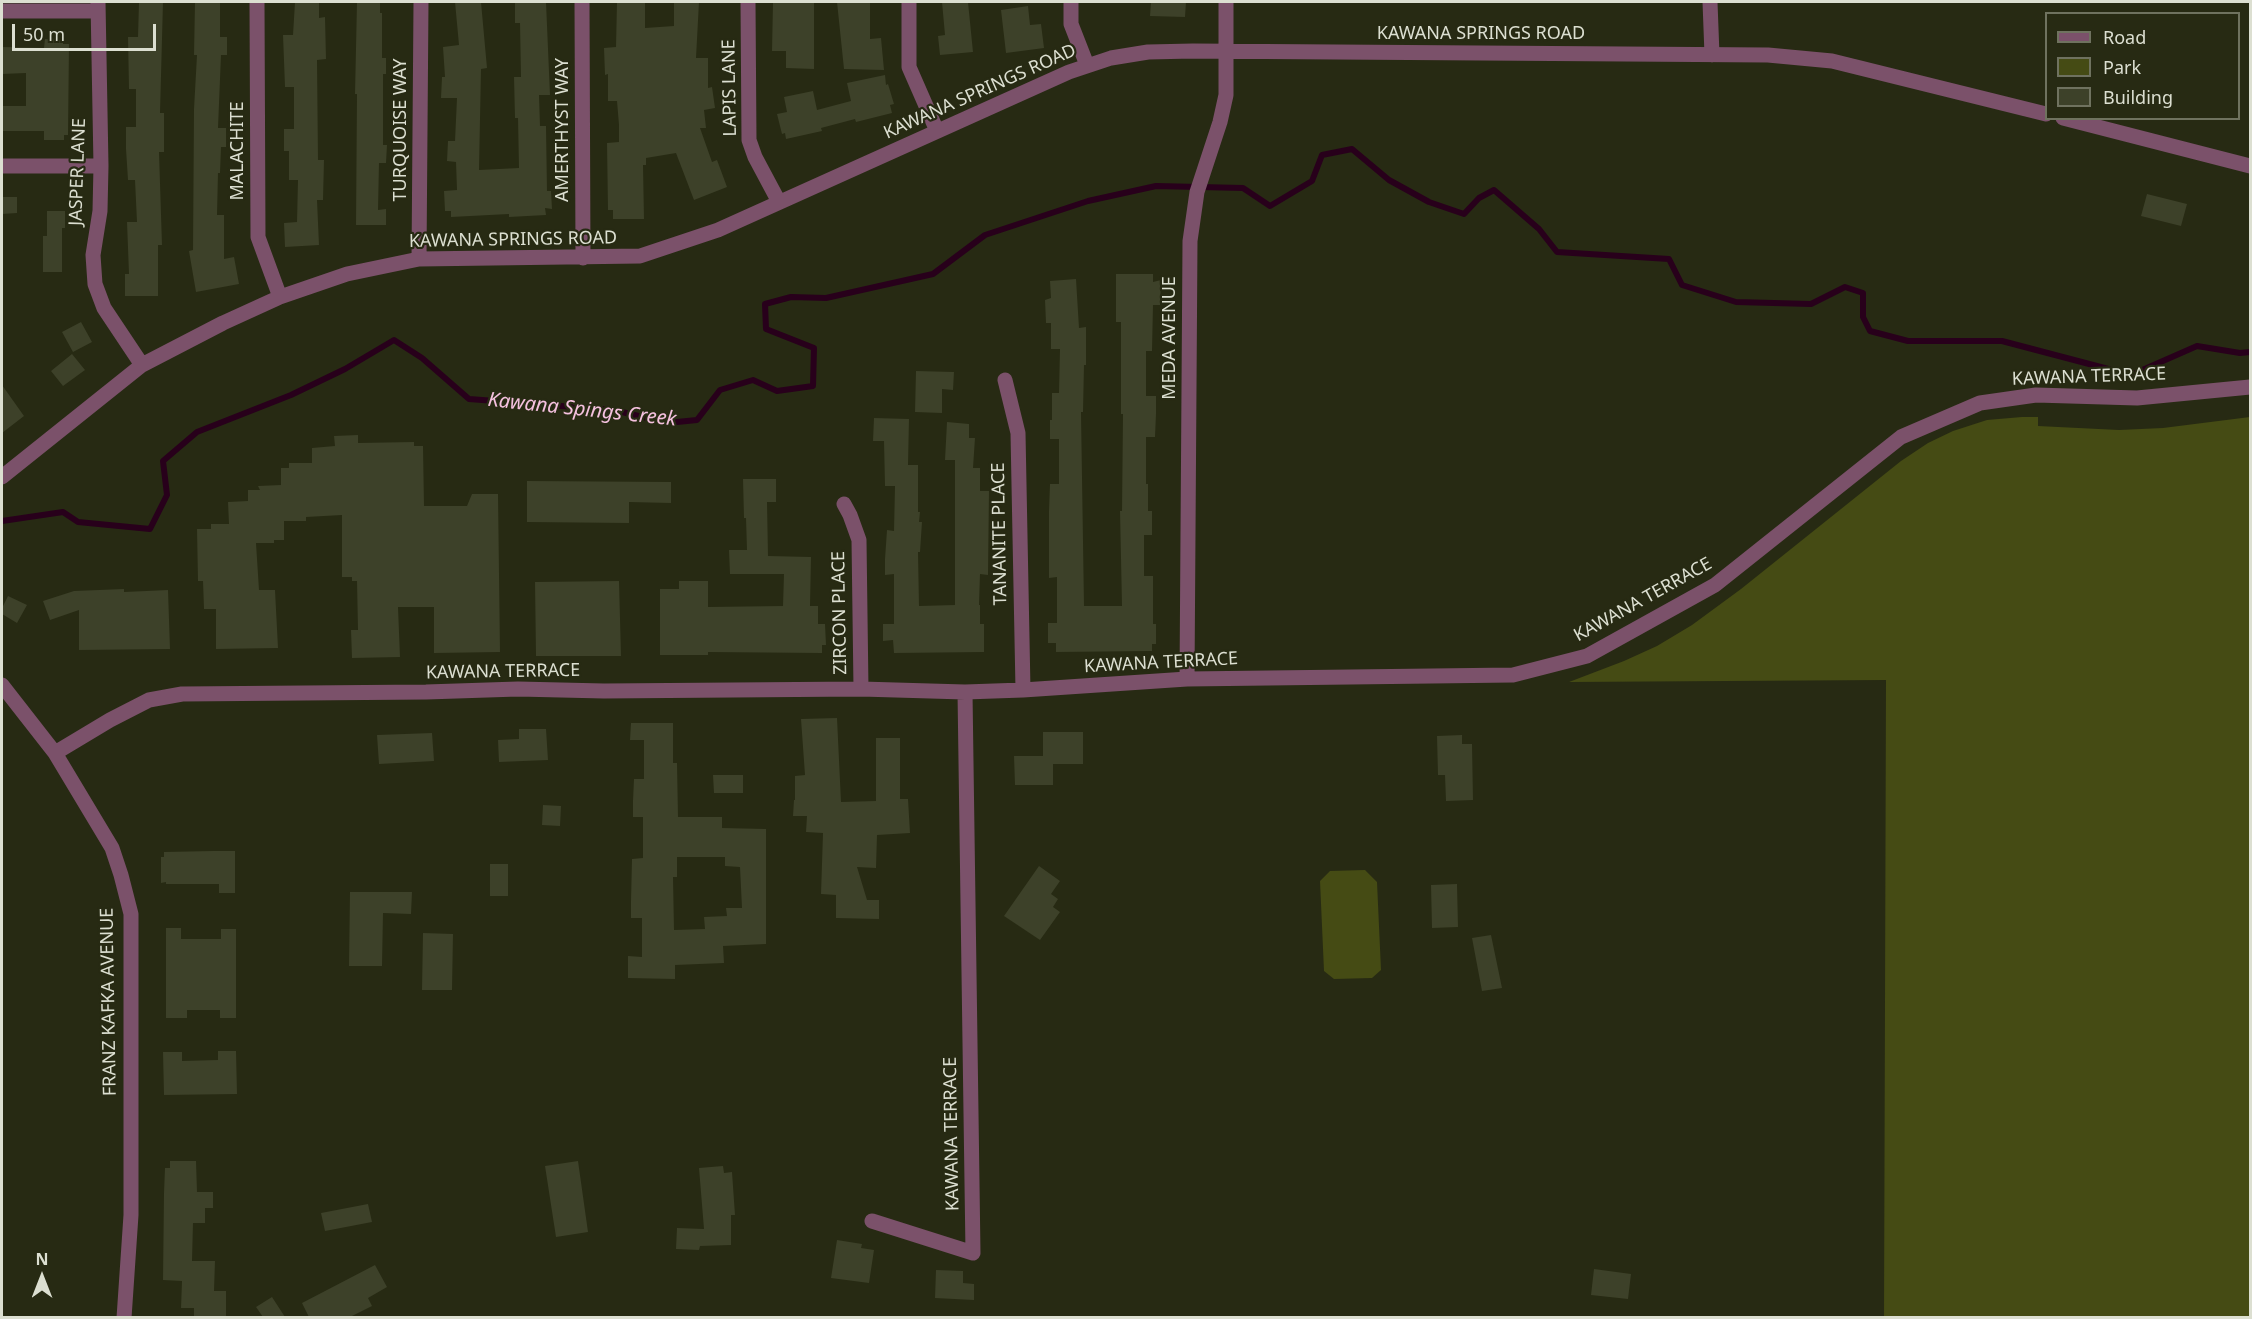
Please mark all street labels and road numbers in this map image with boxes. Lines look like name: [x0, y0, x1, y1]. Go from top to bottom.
street label: KAWANA SPRINGS ROAD: [1377, 23, 1585, 45]
street label: LAPIS LANE: [718, 39, 742, 137]
street label: KAWANA SPRINGS ROAD: [880, 40, 1080, 144]
street label: AMERTHYST WAY: [552, 58, 574, 202]
street label: TURQUOISE WAY: [390, 59, 412, 201]
street label: MALACHITE: [227, 101, 249, 201]
street label: JASPER LANE: [65, 118, 91, 226]
street label: KAWANA SPRINGS ROAD: [409, 227, 617, 253]
street label: MEDA AVENUE: [1159, 276, 1181, 400]
street label: KAWANA TERRACE: [2012, 364, 2166, 390]
street label: TANANITE PLACE: [988, 462, 1012, 606]
street label: ZIRCON PLACE: [828, 551, 852, 675]
street label: KAWANA TERRACE: [1570, 553, 1716, 647]
street label: KAWANA TERRACE: [1083, 648, 1239, 678]
street label: KAWANA TERRACE: [426, 660, 580, 684]
street label: FRANZ KAFKA AVENUE: [97, 908, 121, 1096]
street label: KAWANA TERRACE: [940, 1057, 964, 1211]

